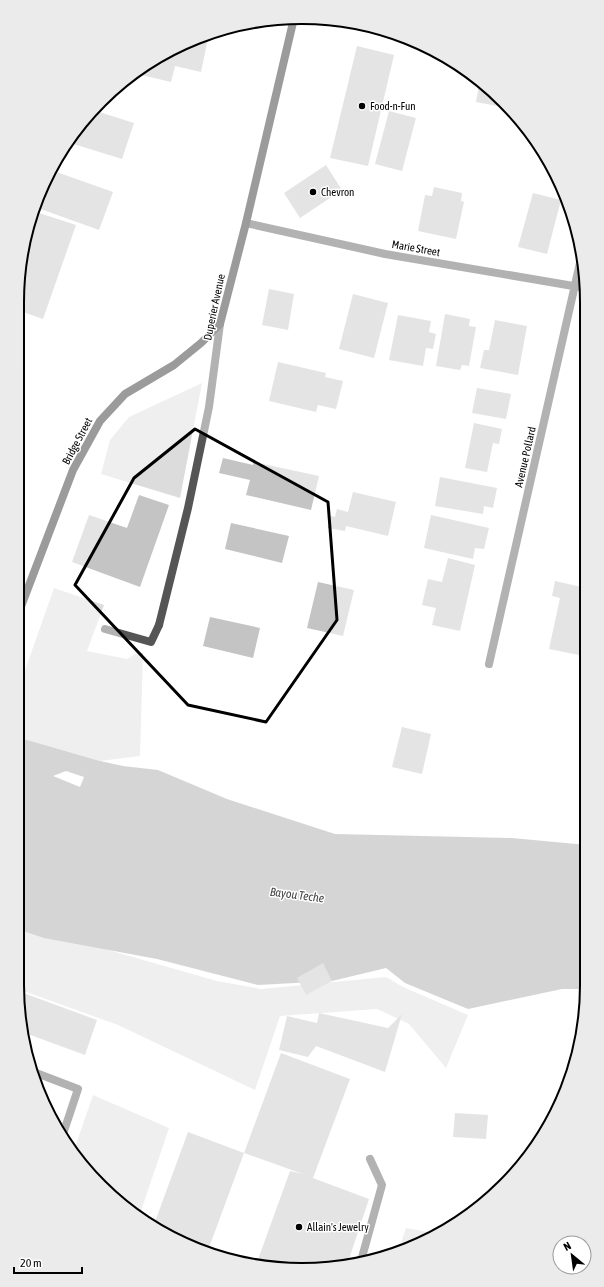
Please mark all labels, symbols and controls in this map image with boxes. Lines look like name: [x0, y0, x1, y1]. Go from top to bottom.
place label: Food-n-Fun: [370, 100, 416, 112]
marker: Food-n-Fun: [357, 101, 367, 111]
place label: Chevron: [321, 186, 354, 198]
marker: Chevron: [308, 187, 318, 197]
street label: Marie Street: [391, 238, 441, 258]
street label: Duperier Avenue: [201, 273, 227, 341]
street label: Bridge Street: [60, 416, 94, 466]
street label: Avenue Pollard: [512, 426, 538, 488]
water label: Bayou Teche: [269, 885, 326, 905]
place label: Allain's Jewelry: [307, 1221, 369, 1233]
marker: Allain's Jewelry: [294, 1222, 304, 1232]
north arrow: [552, 1235, 592, 1275]
text: N: [561, 1239, 573, 1253]
scale bar: [14, 1249, 82, 1275]
text: 20 m: [20, 1256, 42, 1270]

